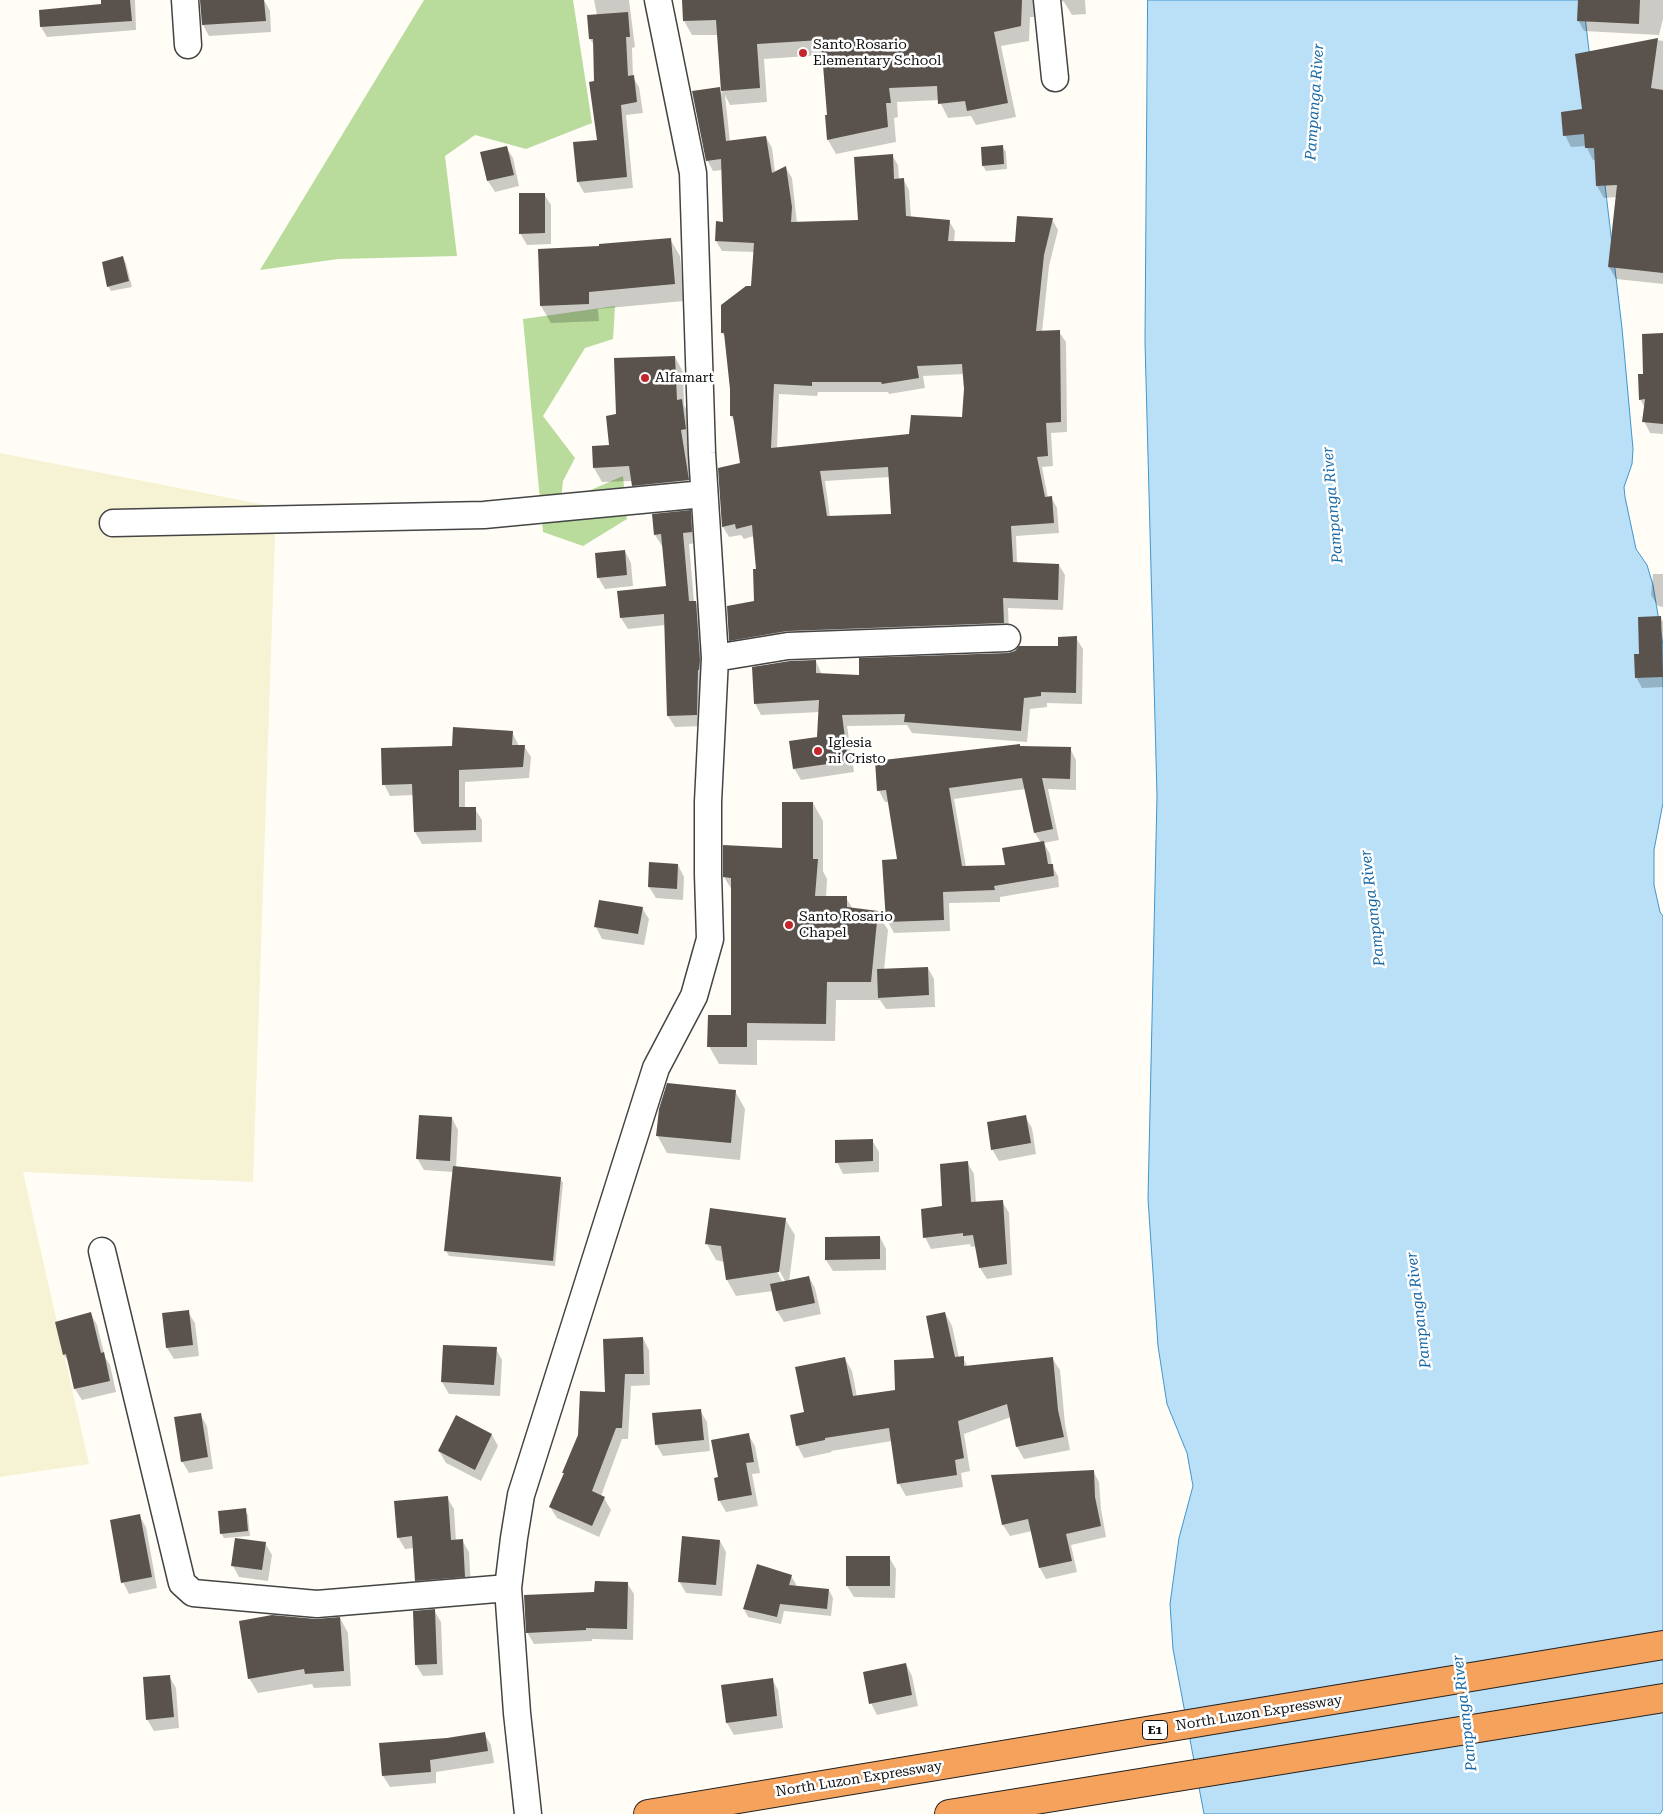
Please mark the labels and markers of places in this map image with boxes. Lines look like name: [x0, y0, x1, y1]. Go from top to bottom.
place label: Santo Rosario Elementary School: [813, 37, 941, 70]
marker: Santo Rosario Elementary School: [797, 47, 809, 59]
place label: Alfamart: [655, 370, 714, 386]
marker: Alfamart: [639, 372, 651, 384]
place label: Iglesia ni Cristo: [828, 735, 886, 768]
marker: Iglesia ni Cristo: [812, 745, 824, 757]
place label: Santo Rosario Chapel: [799, 909, 893, 942]
marker: Santo Rosario Chapel: [783, 919, 795, 931]

